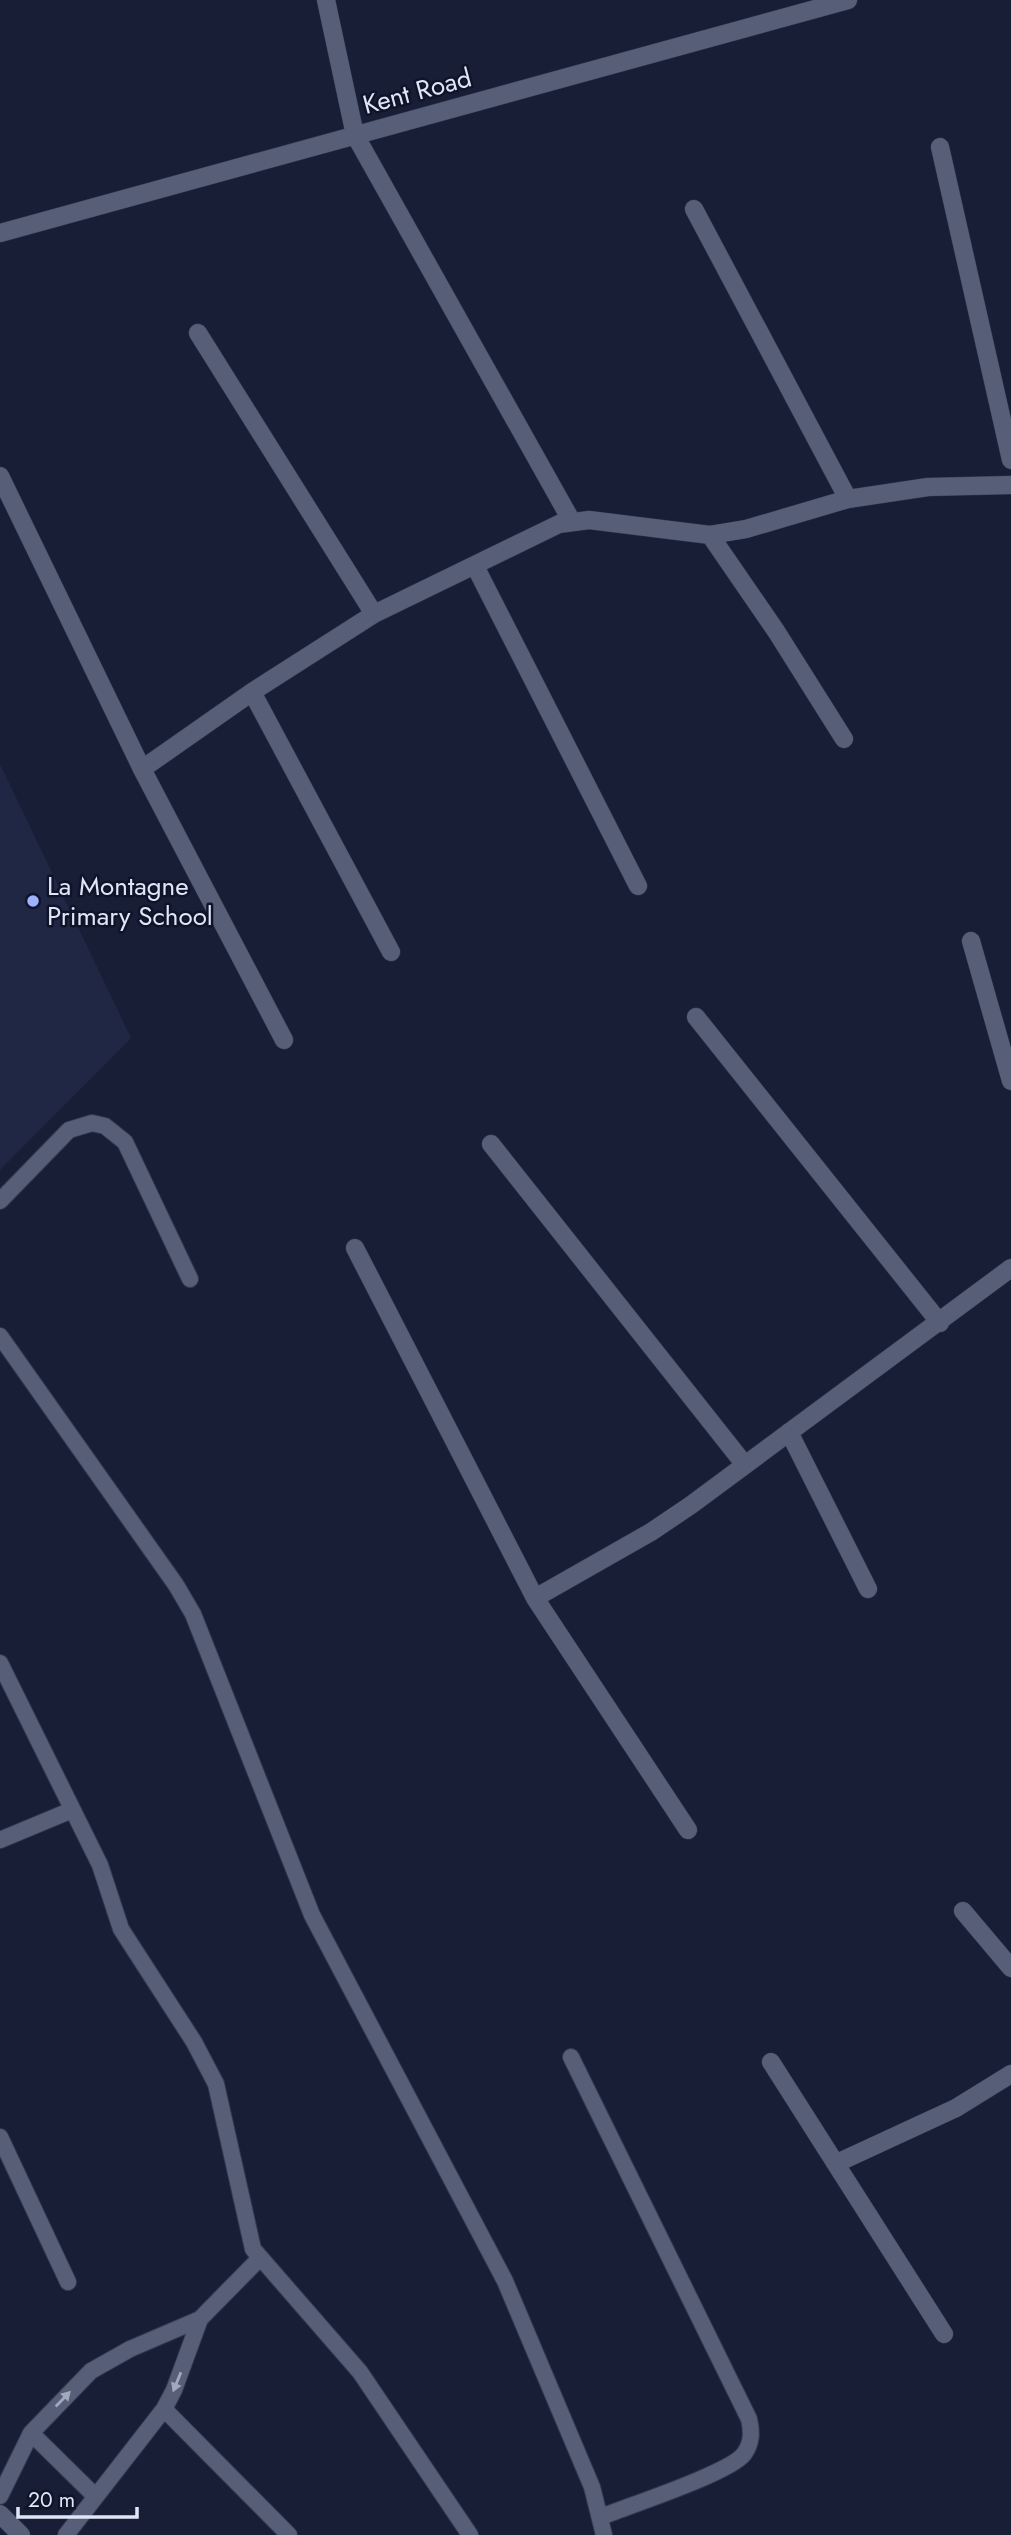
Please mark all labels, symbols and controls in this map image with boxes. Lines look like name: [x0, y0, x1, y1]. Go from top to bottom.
street label: Kent Road: [358, 58, 476, 124]
place label: La Montagne Primary School: [47, 867, 213, 935]
marker: La Montagne Primary School: [25, 893, 41, 909]
one-way arrow: [171, 2372, 182, 2393]
one-way arrow: [55, 2391, 71, 2408]
scale bar: [18, 2476, 136, 2520]
text: 20 m: [28, 2485, 75, 2515]

